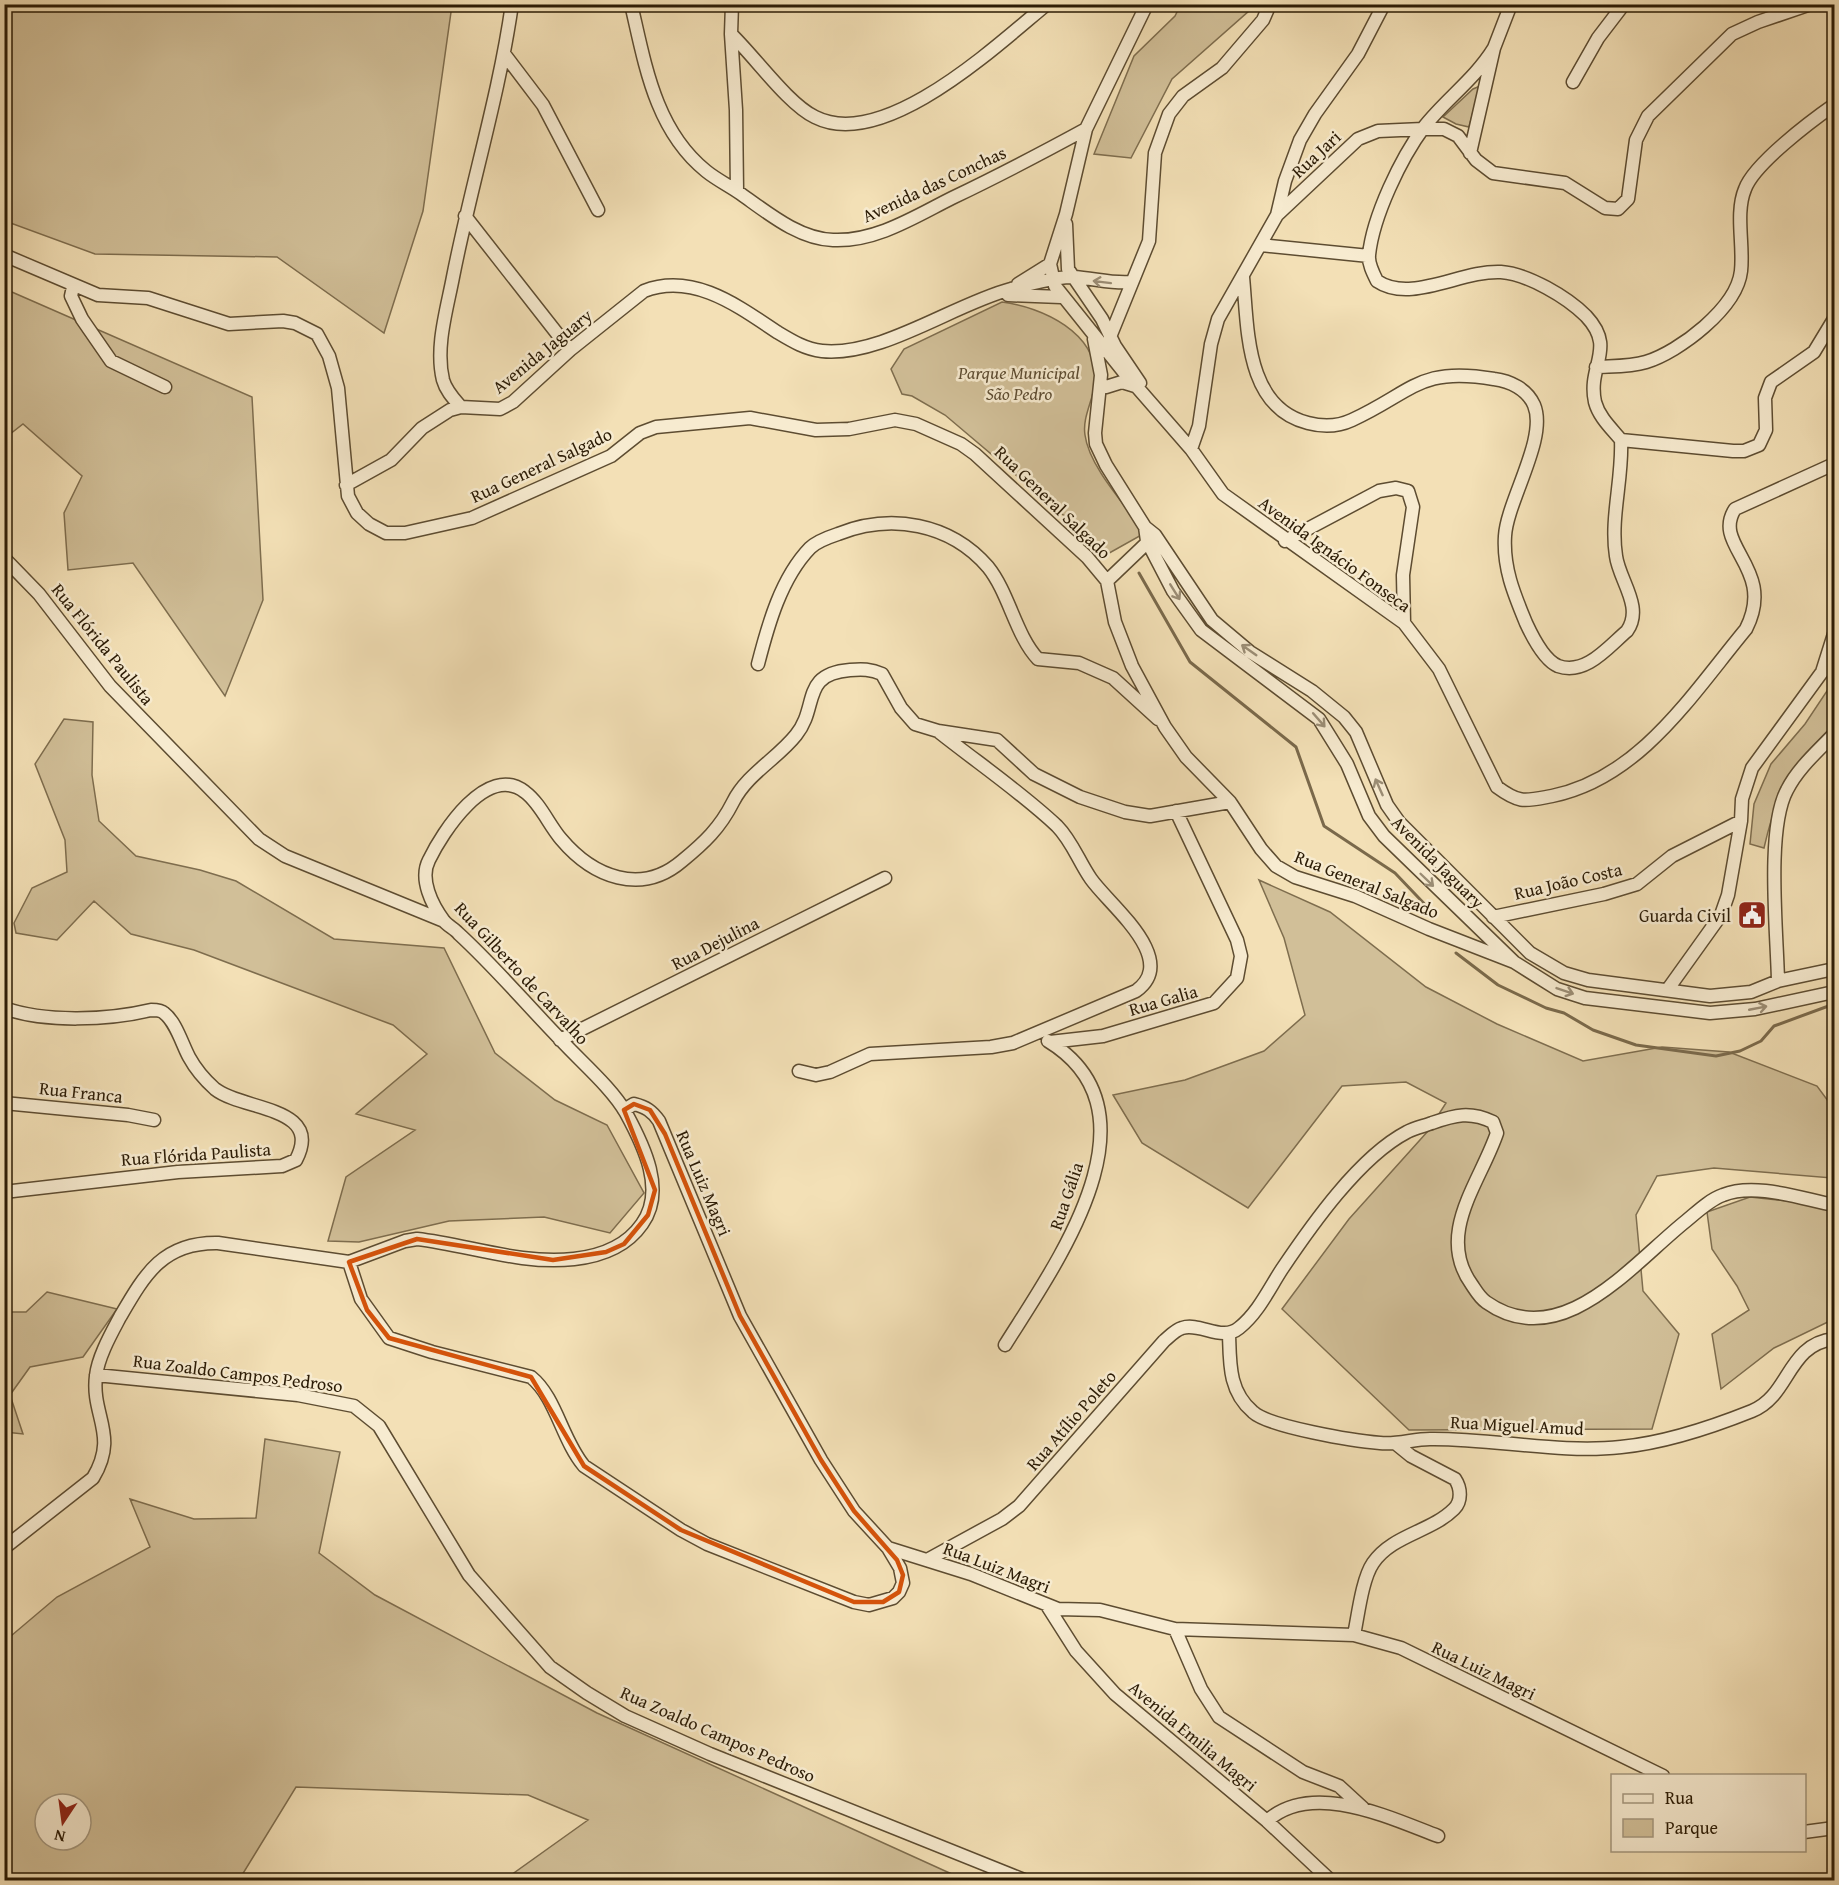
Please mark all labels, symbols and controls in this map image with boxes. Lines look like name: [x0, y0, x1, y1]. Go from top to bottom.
street label: Rua Jari: [1285, 124, 1347, 184]
street label: Avenida das Conchas: [858, 139, 1010, 229]
one-way arrow: [1092, 276, 1112, 287]
street label: Avenida Jaguary: [486, 302, 598, 400]
park label: Parque Municipal São Pedro: [957, 359, 1080, 407]
street label: Rua General Salgado: [466, 420, 616, 510]
street label: Rua General Salgado: [988, 439, 1118, 565]
street label: Avenida Ignácio Fonseca: [1253, 489, 1417, 619]
street label: Rua Flórida Paulista: [45, 577, 161, 711]
one-way arrow: [1169, 583, 1181, 600]
one-way arrow: [1242, 644, 1258, 656]
one-way arrow: [1312, 712, 1326, 727]
one-way arrow: [1372, 778, 1383, 796]
street label: Avenida Jaguary: [1385, 809, 1491, 915]
street label: Rua General Salgado: [1291, 843, 1443, 925]
street label: Rua João Costa: [1511, 855, 1625, 907]
one-way arrow: [1419, 873, 1434, 887]
street label: Rua Gilberto de Carvalho: [448, 895, 596, 1051]
public building icon: Guarda Civil: [1736, 899, 1768, 931]
place label: Guarda Civil: [1639, 902, 1731, 929]
street label: Rua Dejulina: [666, 909, 764, 977]
street label: Rua Galia: [1125, 977, 1201, 1023]
one-way arrow: [1555, 987, 1574, 998]
one-way arrow: [1747, 1002, 1767, 1013]
street label: Rua Franca: [38, 1074, 125, 1110]
street label: Rua Luiz Magri: [670, 1126, 738, 1240]
street label: Rua Flórida Paulista: [120, 1135, 272, 1173]
street label: Rua Gália: [1042, 1158, 1090, 1234]
street label: Rua Zoaldo Campos Pedroso: [132, 1347, 344, 1399]
street label: Rua Atílio Poleto: [1019, 1364, 1123, 1476]
street label: Rua Miguel Amud: [1450, 1408, 1585, 1442]
street label: Rua Luiz Magri: [940, 1534, 1054, 1600]
street label: Rua Luiz Magri: [1427, 1633, 1541, 1707]
street label: Avenida Emilia Magri: [1123, 1674, 1263, 1798]
street label: Rua Zoaldo Campos Pedroso: [616, 1679, 820, 1789]
legend: [1611, 1774, 1806, 1852]
text: Rua: [1665, 1784, 1694, 1811]
north arrow: [33, 1792, 93, 1852]
text: Parque: [1665, 1814, 1718, 1841]
text: N: [51, 1824, 68, 1850]

